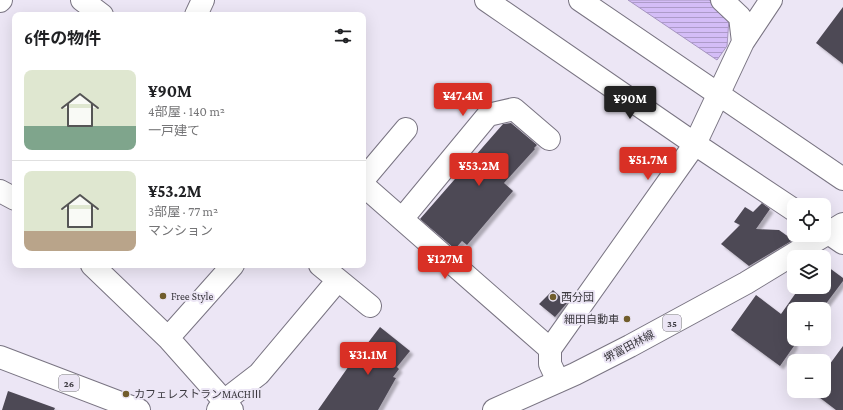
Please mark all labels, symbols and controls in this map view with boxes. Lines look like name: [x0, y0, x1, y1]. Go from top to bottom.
icon: filters: [332, 25, 354, 47]
text: 6件の物件: [24, 29, 101, 48]
text: ¥90M: [148, 82, 192, 101]
pin: ¥47.4M: [430, 83, 496, 117]
icon: home: [56, 86, 104, 134]
pin: ¥90M: [606, 86, 654, 120]
text: ¥47.4M: [443, 88, 483, 103]
text: ¥90M: [613, 91, 647, 106]
text: 4部屋 · 140 m²: [148, 104, 225, 119]
text: 一戸建て: [148, 123, 200, 138]
pin: ¥51.7M: [615, 147, 681, 181]
text: ¥51.7M: [628, 152, 668, 167]
pin: ¥53.2M: [446, 153, 512, 187]
text: ¥53.2M: [459, 158, 499, 173]
text: ¥53.2M: [148, 182, 202, 201]
icon: home: [56, 187, 104, 235]
map controls: [787, 198, 831, 398]
button: locate: [787, 198, 831, 242]
text: 3部屋 · 77 m²: [148, 204, 218, 219]
text: マンション: [148, 223, 213, 238]
pin: ¥127M: [417, 246, 473, 280]
button: layers: [787, 250, 831, 294]
text: ¥127M: [427, 251, 463, 266]
place label: Free Style: [171, 290, 213, 303]
marker: Free Style: [158, 291, 168, 301]
place label: 西分団: [561, 291, 594, 303]
marker: 西分団: [548, 292, 558, 302]
button: +: [787, 302, 831, 346]
place label: 細田自動車: [564, 313, 619, 325]
marker: 細田自動車: [622, 314, 632, 324]
road number: 35: [663, 315, 681, 331]
street label: 堺富田林線: [602, 328, 656, 364]
pin: ¥31.1M: [335, 342, 401, 376]
text: ¥31.1M: [349, 347, 387, 362]
button: −: [787, 354, 831, 398]
road number: 26: [59, 375, 79, 391]
place label: カフェレストランMACHⅢ: [134, 388, 262, 400]
marker: カフェレストランMACHⅢ: [121, 389, 131, 399]

